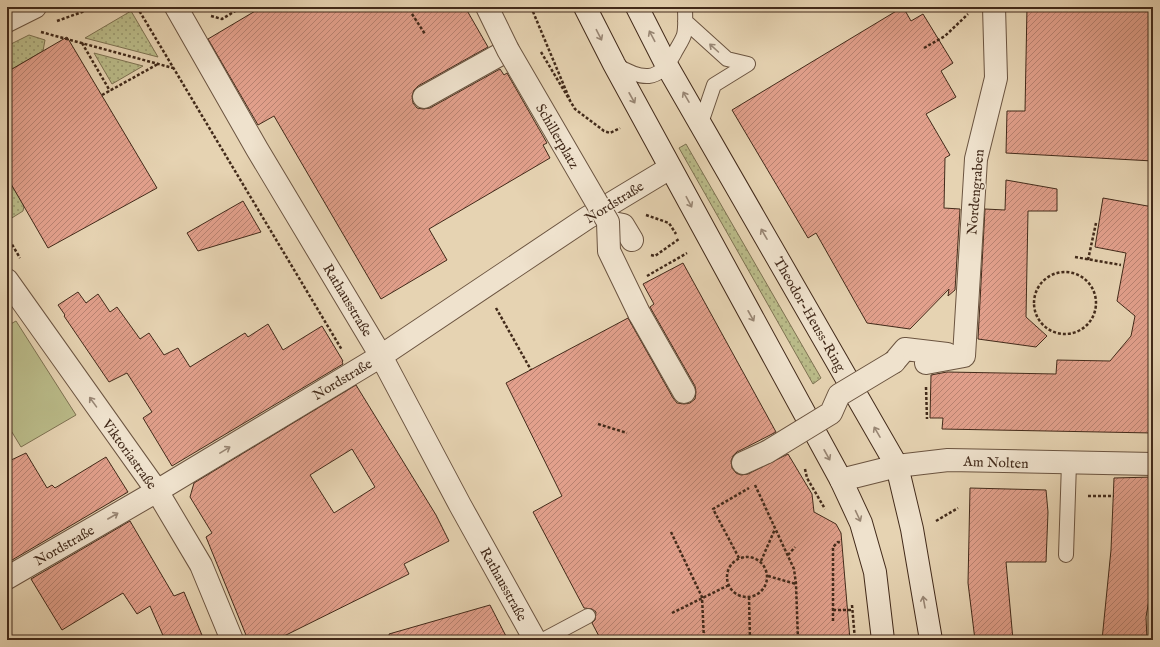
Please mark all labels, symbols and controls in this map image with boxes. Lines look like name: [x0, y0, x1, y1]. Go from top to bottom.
one-way arrow: [596, 29, 603, 41]
one-way arrow: [648, 31, 655, 43]
one-way arrow: [709, 43, 719, 53]
one-way arrow: [681, 91, 689, 103]
one-way arrow: [629, 92, 637, 104]
street label: Schillerplatz: [531, 101, 583, 173]
street label: Nordengraben: [963, 148, 989, 236]
street label: Nordstraße: [582, 177, 648, 228]
one-way arrow: [685, 196, 693, 208]
one-way arrow: [759, 228, 767, 240]
street label: Theodor-Heuss-Ring: [769, 254, 850, 375]
street label: Rathausstraße: [318, 261, 376, 341]
one-way arrow: [748, 310, 755, 322]
street label: Nordstraße: [309, 355, 376, 405]
one-way arrow: [89, 397, 97, 408]
street label: Viktoriastraße: [97, 415, 161, 494]
one-way arrow: [873, 426, 881, 438]
one-way arrow: [219, 445, 231, 453]
one-way arrow: [824, 448, 831, 460]
street label: Am Nolten: [962, 453, 1029, 473]
one-way arrow: [855, 509, 862, 521]
one-way arrow: [107, 512, 119, 520]
street label: Nordstraße: [31, 521, 98, 570]
street label: Rathausstraße: [475, 544, 531, 625]
one-way arrow: [920, 595, 928, 608]

